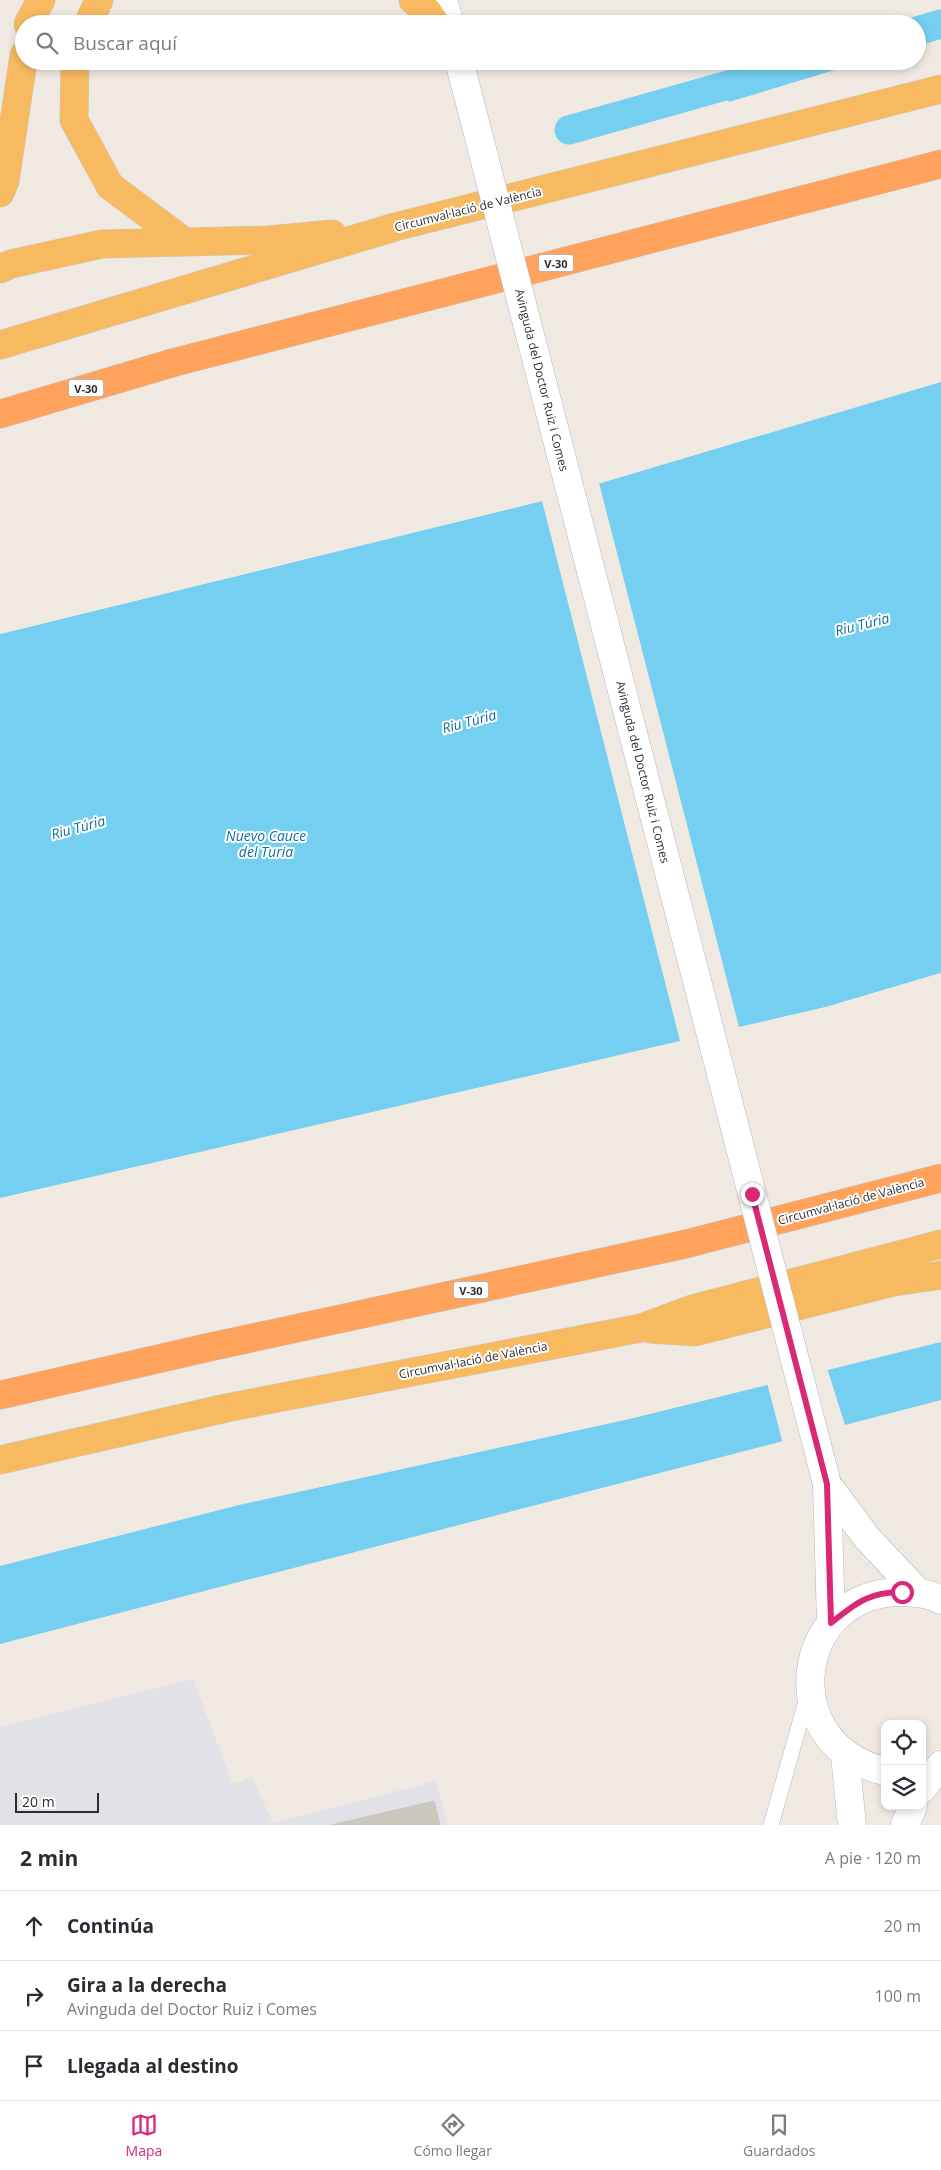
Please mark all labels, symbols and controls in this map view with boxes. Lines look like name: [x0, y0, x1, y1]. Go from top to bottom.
search box: [15, 15, 926, 70]
icon: search: [33, 29, 61, 57]
text: Buscar aquí: [73, 30, 177, 56]
street label: Circumval·lació de València: [393, 182, 543, 236]
road number: V-30: [538, 254, 574, 272]
street label: Avinguda del Doctor Ruiz i Comes: [511, 287, 573, 473]
road number: V-30: [68, 379, 104, 396]
water label: Riu Túria: [833, 608, 891, 640]
street label: Avinguda del Doctor Ruiz i Comes: [612, 679, 674, 865]
water label: Riu Túria: [440, 705, 498, 737]
water label: Riu Túria: [49, 811, 107, 843]
water label: Nuevo Cauce del Turia: [226, 826, 306, 861]
street label: Circumval·lació de València: [776, 1173, 926, 1229]
route end: [741, 1183, 764, 1206]
road number: V-30: [454, 1282, 488, 1298]
street label: Circumval·lació de València: [397, 1337, 549, 1383]
route start: [891, 1581, 914, 1604]
map controls: [881, 1720, 926, 1810]
button: locate: [881, 1720, 926, 1765]
button: layers: [881, 1765, 926, 1810]
scale bar: [15, 1790, 99, 1813]
text: 20 m: [22, 1792, 55, 1811]
text: 2 min: [20, 1844, 78, 1872]
text: A pie · 120 m: [825, 1847, 921, 1869]
icon: ahead: [20, 1912, 48, 1940]
text: Continúa: [67, 1913, 154, 1939]
text: 20 m: [884, 1915, 921, 1937]
text: Gira a la derecha: [67, 1972, 227, 1998]
icon: right: [20, 1982, 48, 2010]
text: 100 m: [875, 1985, 921, 2007]
text: Avinguda del Doctor Ruiz i Comes: [67, 1998, 317, 2020]
icon: arrive: [20, 2052, 48, 2080]
text: Llegada al destino: [67, 2053, 239, 2079]
tab: Mapa: [126, 2111, 162, 2160]
tab: Cómo llegar: [414, 2111, 492, 2160]
tab: Guardados: [743, 2111, 815, 2160]

